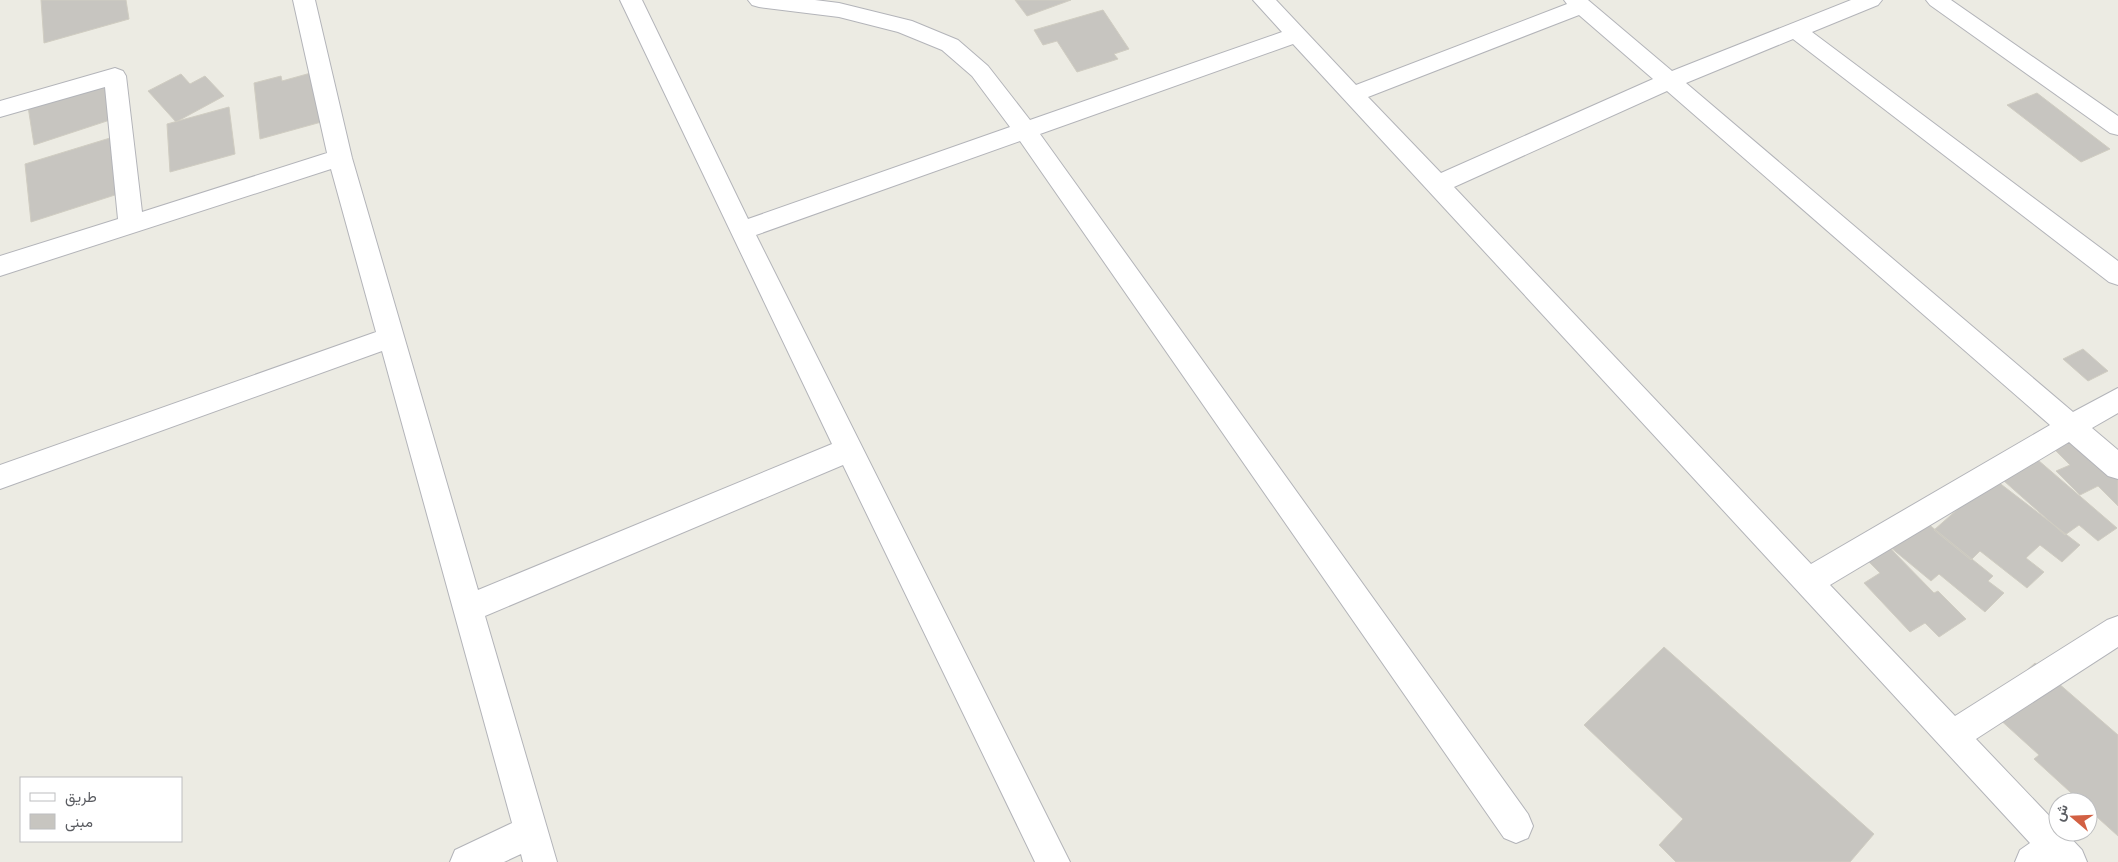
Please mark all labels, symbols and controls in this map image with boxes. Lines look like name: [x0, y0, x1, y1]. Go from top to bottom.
legend: [20, 777, 182, 842]
text: طريق: [65, 788, 97, 807]
north arrow: [2048, 792, 2098, 842]
text: ش: [2050, 802, 2072, 824]
text: مبنى: [65, 813, 93, 832]

